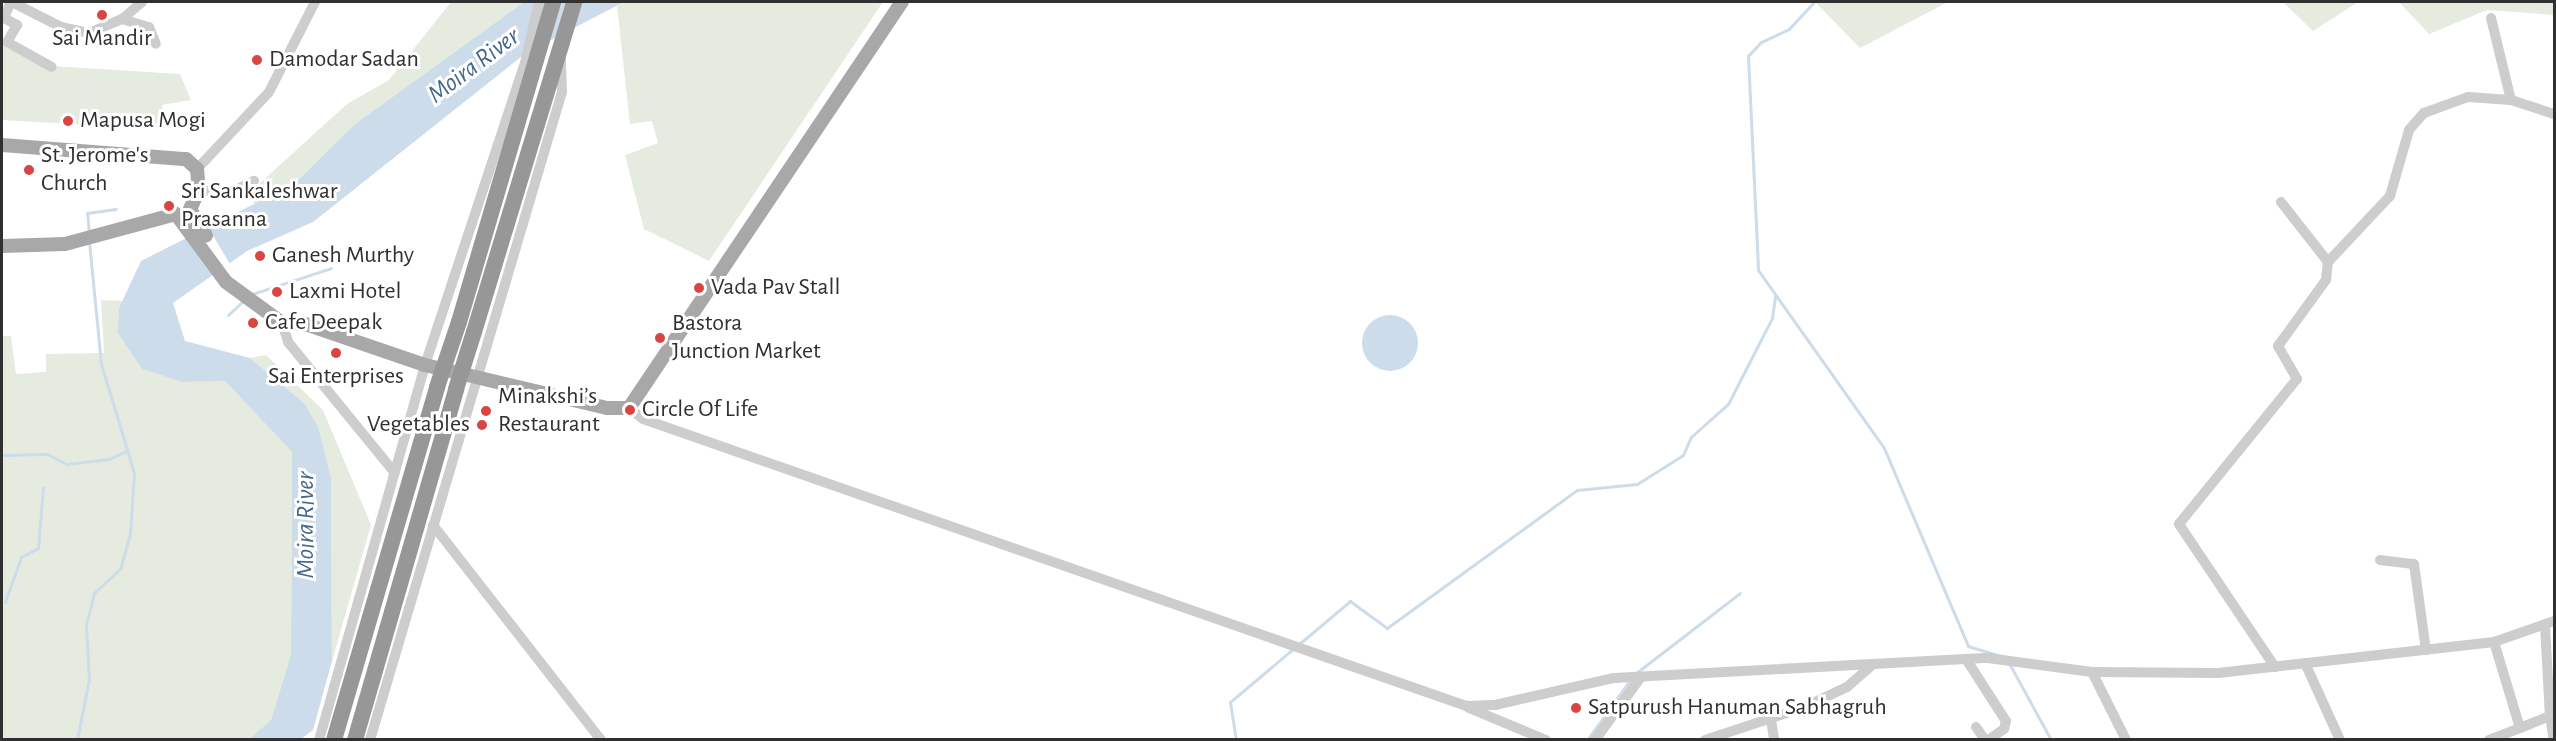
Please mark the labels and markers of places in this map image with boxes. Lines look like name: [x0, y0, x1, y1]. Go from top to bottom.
marker: Sai Mandir: [95, 8, 109, 22]
place label: Sai Mandir: [52, 25, 152, 53]
place label: Damodar Sadan: [269, 46, 419, 74]
marker: Damodar Sadan: [250, 53, 264, 67]
place label: Mapusa Mogi: [80, 107, 206, 135]
marker: Mapusa Mogi: [61, 114, 75, 128]
place label: St. Jerome's Church: [41, 142, 149, 198]
marker: St. Jerome's Church: [22, 163, 36, 177]
place label: Sri Sankaleshwar Prasanna: [181, 178, 338, 234]
marker: Sri Sankaleshwar Prasanna: [162, 199, 176, 213]
place label: Ganesh Murthy: [272, 242, 414, 270]
marker: Ganesh Murthy: [253, 249, 267, 263]
place label: Vada Pav Stall: [711, 274, 840, 302]
place label: Laxmi Hotel: [289, 278, 402, 306]
marker: Vada Pav Stall: [692, 281, 706, 295]
marker: Laxmi Hotel: [270, 285, 284, 299]
place label: Cafe Deepak: [265, 309, 382, 337]
place label: Bastora Junction Market: [672, 310, 821, 366]
marker: Cafe Deepak: [246, 316, 260, 330]
marker: Bastora Junction Market: [653, 331, 667, 345]
marker: Sai Enterprises: [329, 346, 343, 360]
place label: Sai Enterprises: [268, 363, 404, 391]
place label: Minakshi’s Restaurant: [498, 383, 600, 439]
place label: Circle Of Life: [642, 396, 758, 424]
marker: Circle Of Life: [623, 403, 637, 417]
marker: Minakshi’s Restaurant: [479, 404, 493, 418]
place label: Vegetables: [367, 411, 470, 439]
marker: Vegetables: [475, 418, 489, 432]
place label: Satpurush Hanuman Sabhagruh: [1588, 694, 1887, 722]
marker: Satpurush Hanuman Sabhagruh: [1569, 701, 1583, 715]

